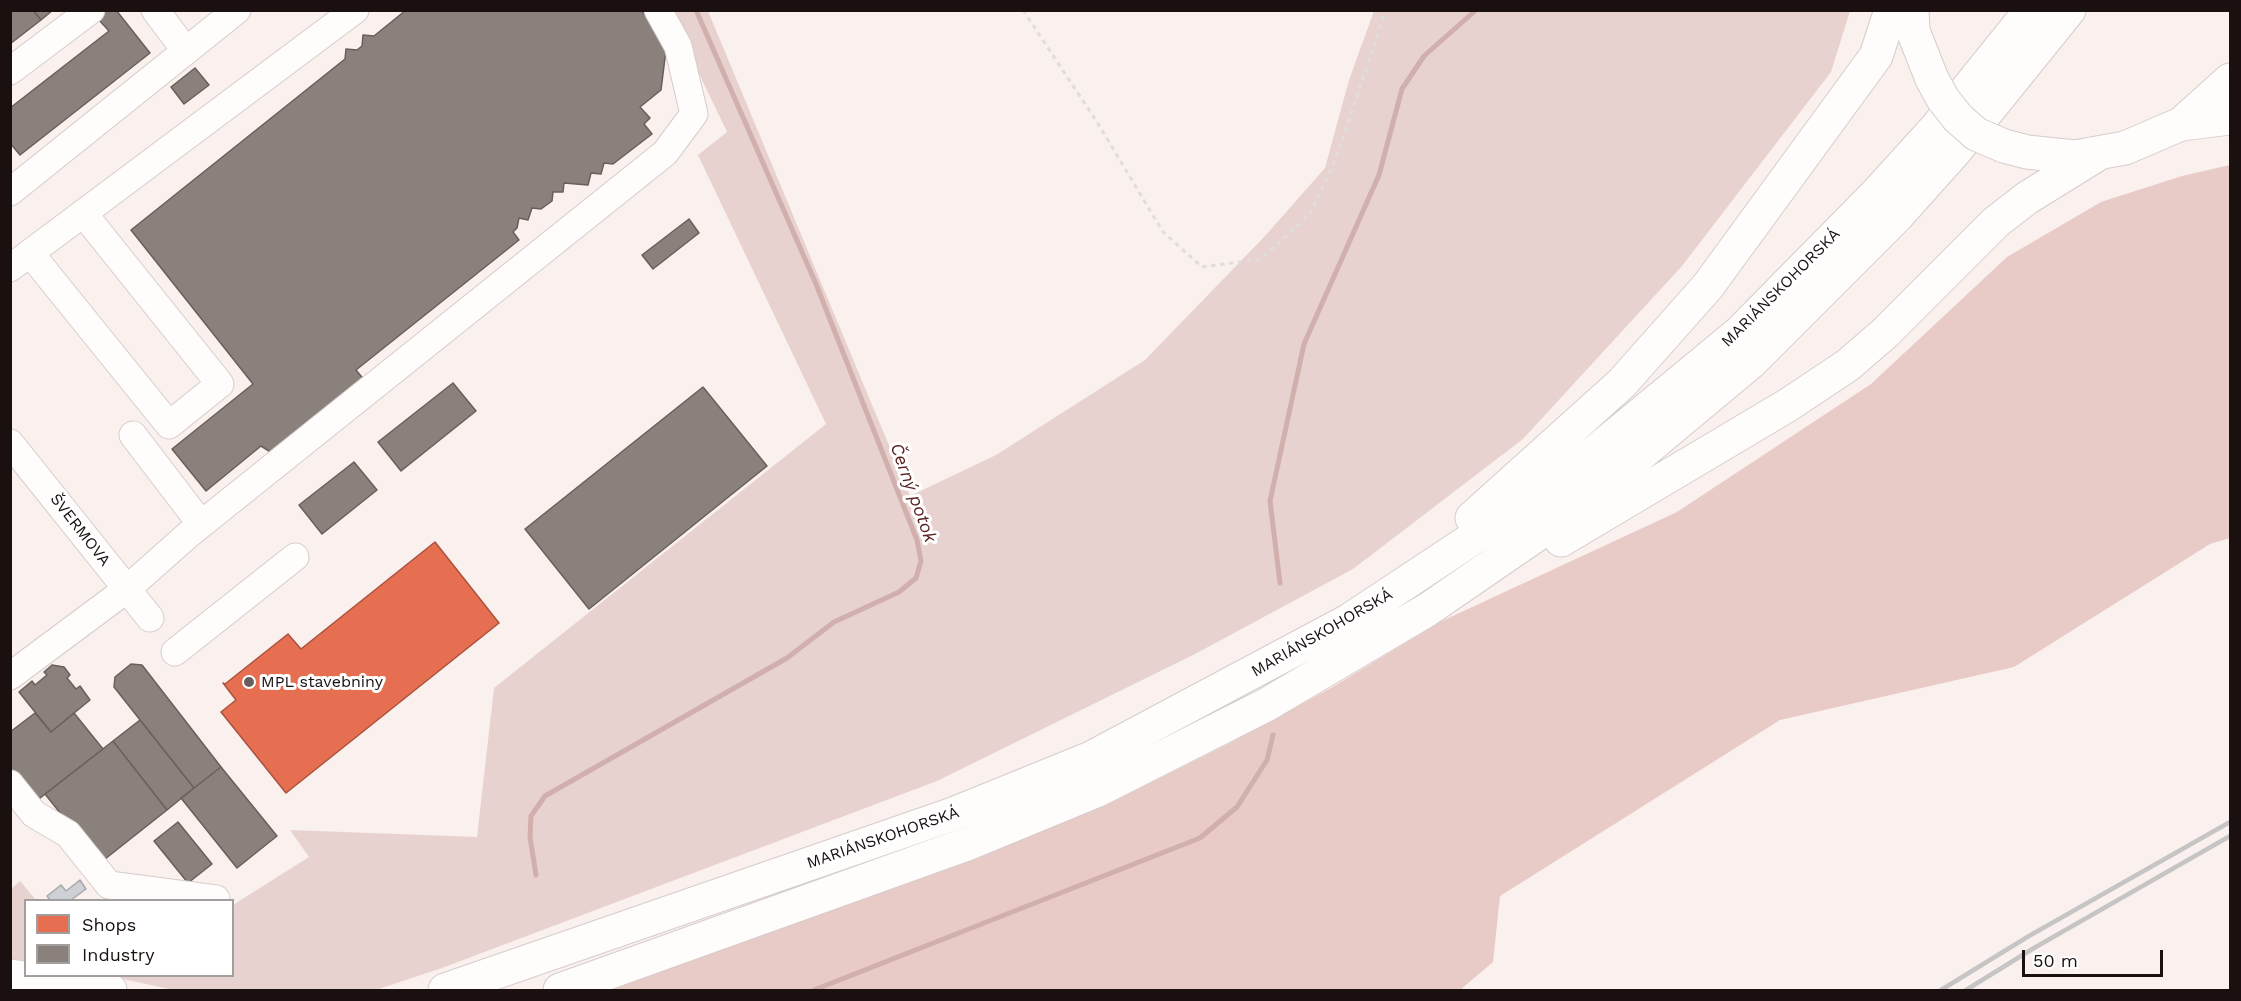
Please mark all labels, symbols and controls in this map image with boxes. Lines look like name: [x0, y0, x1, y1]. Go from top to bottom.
street label: MARIÁNSKOHORSKÁ: [1718, 225, 1844, 351]
water label: Černý potok: [885, 440, 941, 546]
street label: ŠVERMOVA: [46, 490, 114, 570]
street label: MARIÁNSKOHORSKÁ: [1248, 585, 1396, 681]
place label: MPL stavebniny: [261, 672, 383, 692]
marker: MPL stavebniny: [242, 675, 256, 689]
street label: MARIÁNSKOHORSKÁ: [804, 803, 962, 873]
legend: [24, 899, 234, 977]
text: Shops: [82, 914, 136, 935]
scale bar: [2025, 938, 2166, 976]
text: Industry: [82, 944, 154, 965]
text: 50 m: [2033, 950, 2078, 971]

